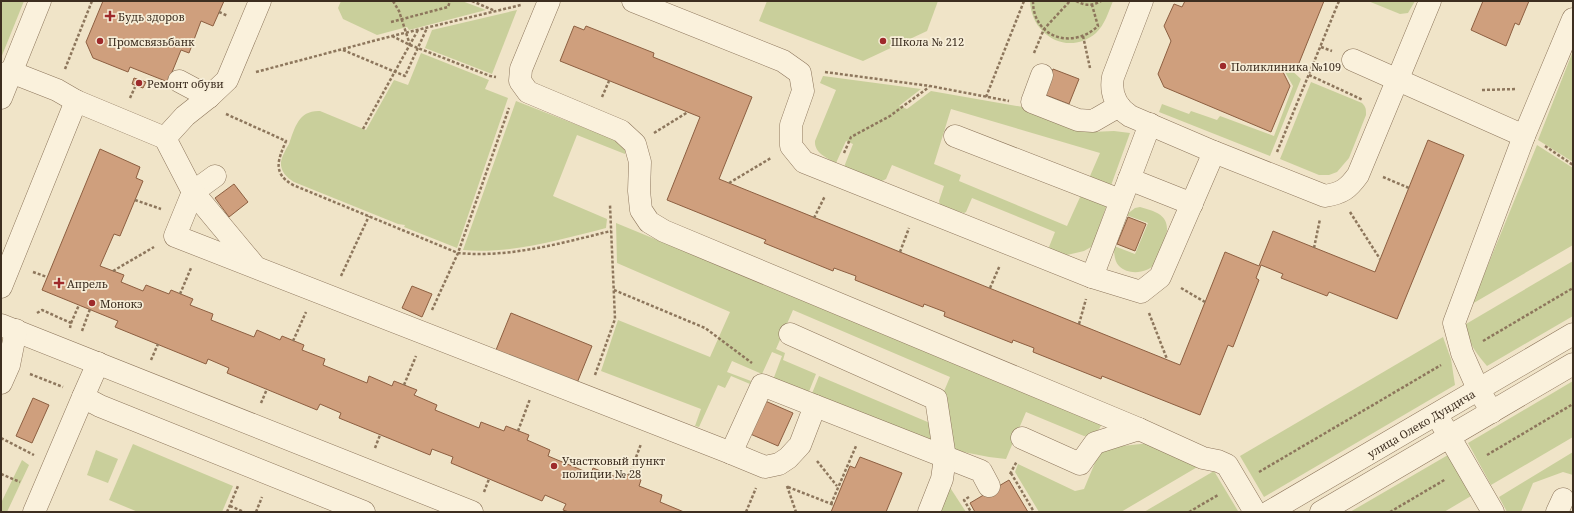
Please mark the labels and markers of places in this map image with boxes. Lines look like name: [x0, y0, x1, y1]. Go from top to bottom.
place label: Будь здоров: [118, 9, 185, 24]
marker: Будь здоров: [105, 11, 115, 21]
place label: Промсвязьбанк: [108, 34, 195, 49]
place label: Школа № 212: [891, 34, 964, 49]
marker: Промсвязьбанк: [95, 36, 105, 46]
marker: Школа № 212: [878, 36, 888, 46]
place label: Поликлиника №109: [1231, 59, 1341, 74]
marker: Поликлиника №109: [1218, 61, 1228, 71]
place label: Ремонт обуви: [147, 76, 224, 91]
marker: Ремонт обуви: [134, 78, 144, 88]
place label: Апрель: [67, 276, 108, 291]
marker: Апрель: [54, 278, 64, 288]
place label: Монокэ: [100, 296, 143, 311]
marker: Монокэ: [87, 298, 97, 308]
place label: Участковый пункт полиции № 28: [562, 453, 665, 481]
marker: Участковый пункт полиции № 28: [549, 461, 559, 471]

